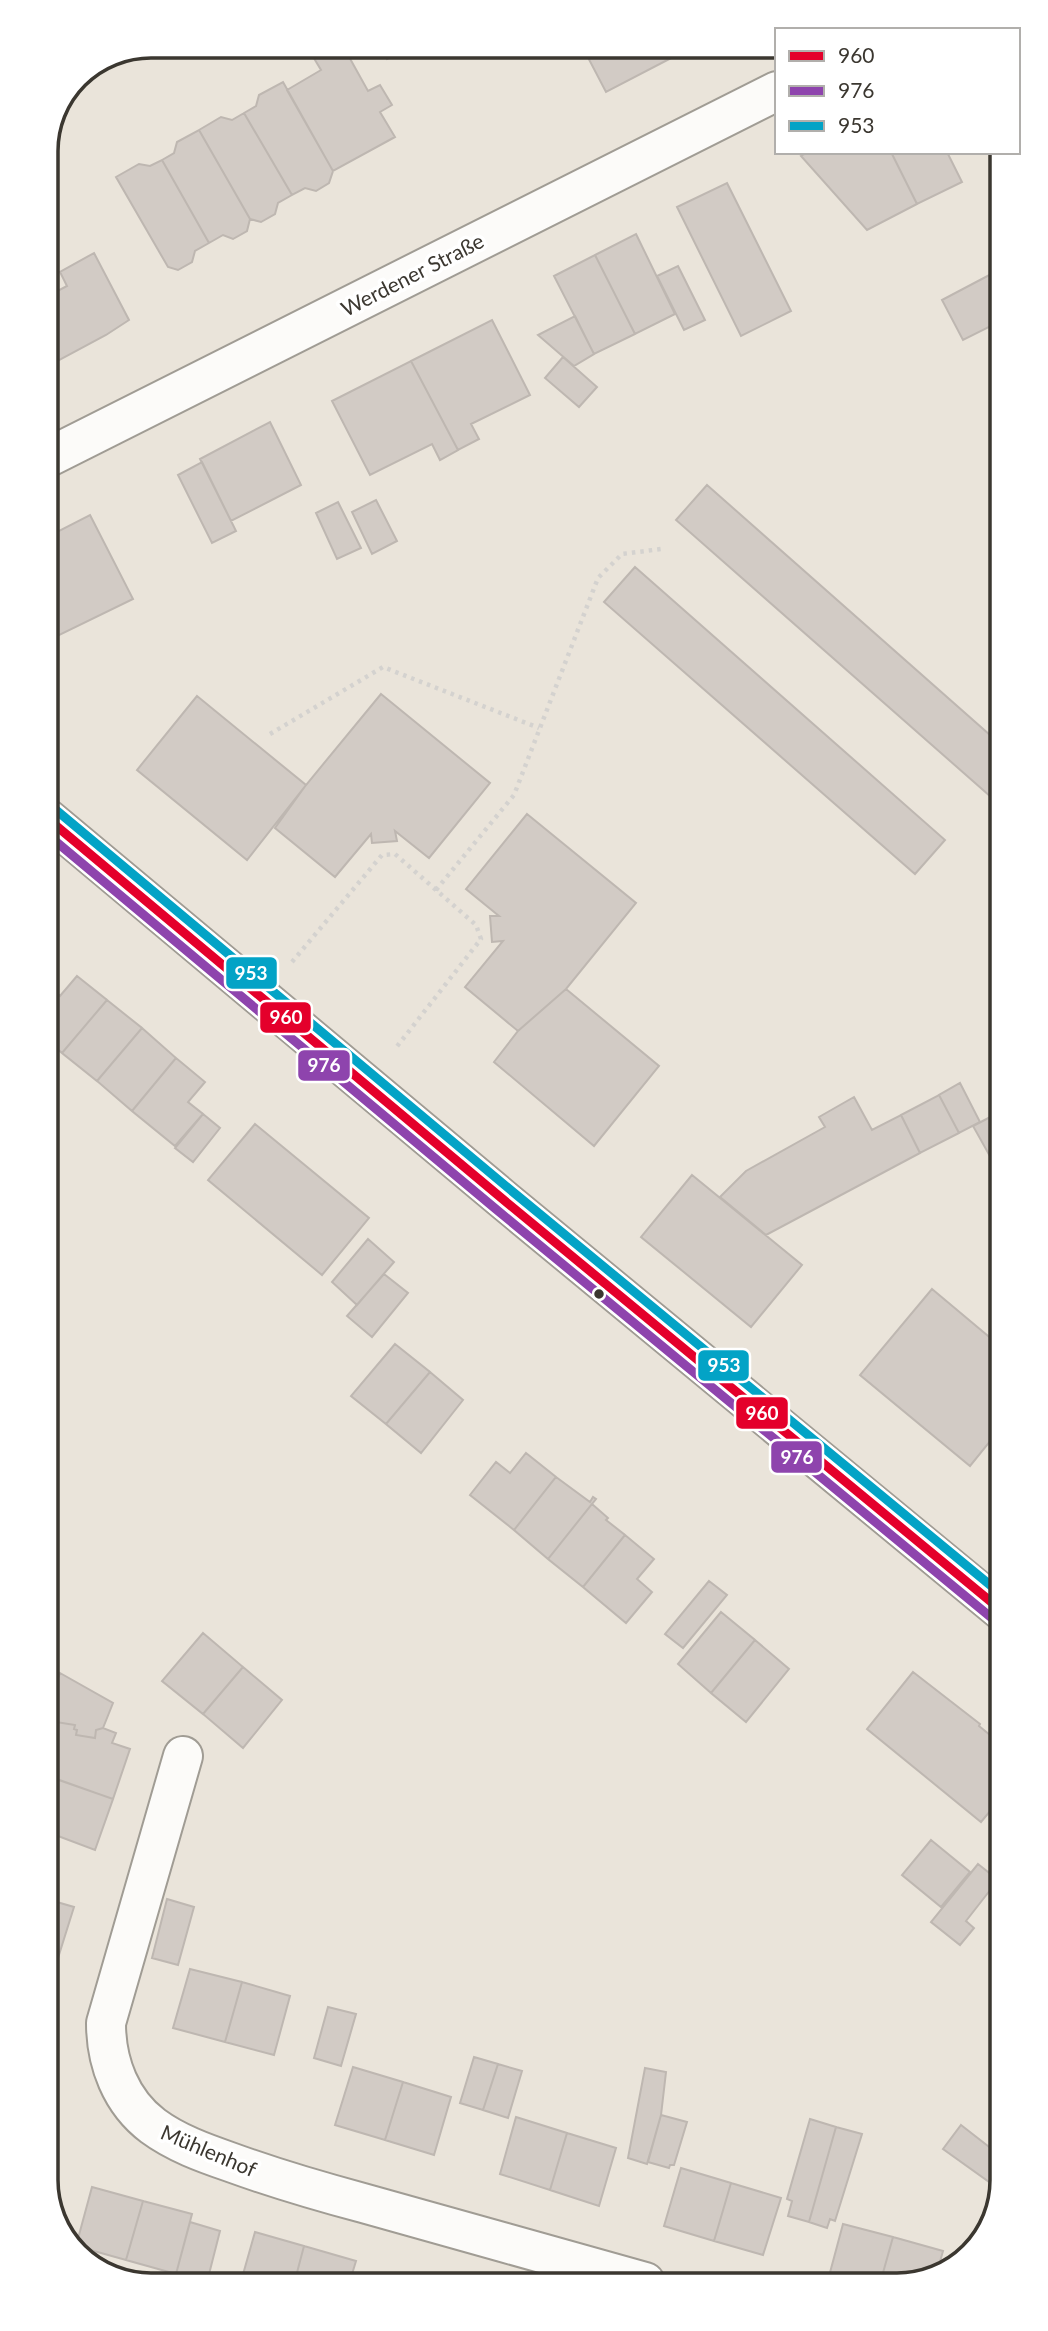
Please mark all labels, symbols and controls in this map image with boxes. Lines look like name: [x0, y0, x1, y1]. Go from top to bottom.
legend: [775, 28, 1020, 154]
text: 960: [838, 42, 875, 67]
text: 976: [838, 77, 875, 102]
text: 953: [838, 112, 875, 137]
street label: Werdener Straße: [336, 227, 488, 321]
line badge: 953: [225, 956, 278, 990]
text: 953: [234, 961, 268, 984]
line badge: 960: [259, 1001, 312, 1034]
text: 960: [269, 1005, 303, 1028]
line badge: 976: [297, 1049, 351, 1082]
text: 976: [307, 1053, 341, 1076]
unlabelled marker: [592, 1287, 606, 1301]
line badge: 953: [697, 1349, 750, 1382]
text: 953: [707, 1353, 741, 1376]
line badge: 960: [735, 1396, 789, 1430]
text: 960: [745, 1401, 779, 1424]
line badge: 976: [770, 1440, 823, 1474]
text: 976: [780, 1445, 814, 1468]
street label: Mühlenhof: [158, 2119, 261, 2182]

